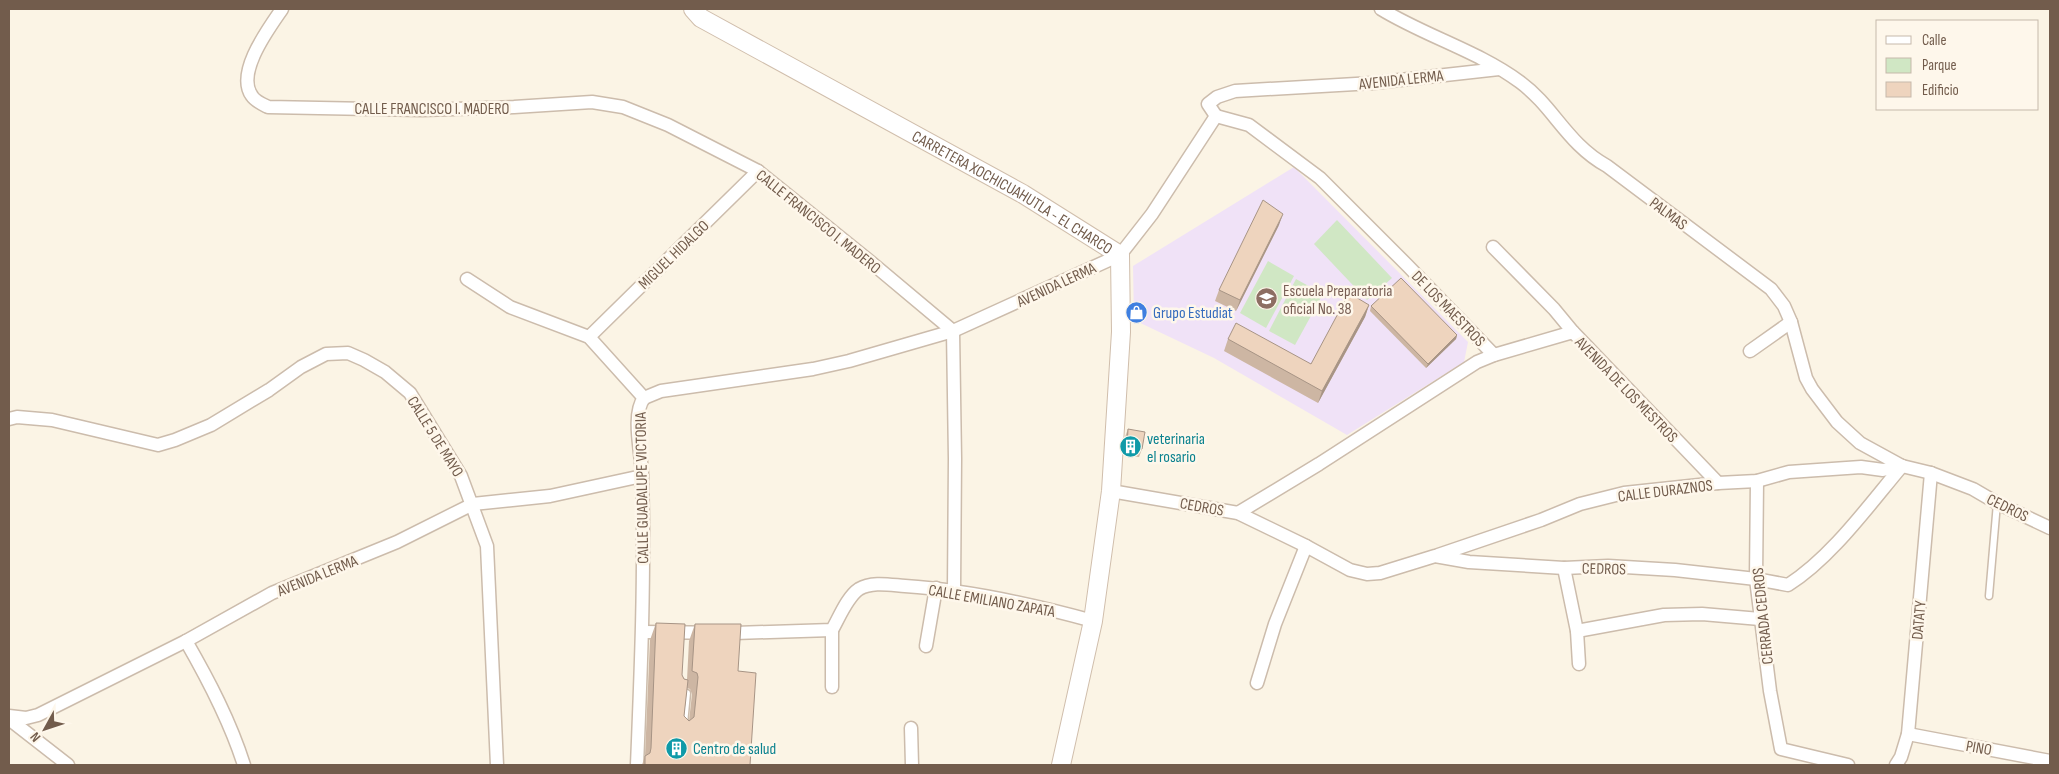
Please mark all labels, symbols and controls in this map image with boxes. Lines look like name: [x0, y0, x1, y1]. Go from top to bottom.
legend: [1876, 20, 2039, 110]
text: Calle: [1922, 31, 1946, 50]
text: Parque: [1922, 56, 1957, 75]
street label: AVENIDA LERMA: [1357, 67, 1445, 94]
text: Edificio: [1922, 81, 1959, 100]
street label: CALLE FRANCISCO I. MADERO: [355, 100, 510, 119]
street label: CARRETERA XOCHICUAHUTLA - EL CHARCO: [908, 127, 1116, 259]
street label: CALLE FRANCISCO I. MADERO: [752, 166, 884, 278]
street label: PALMAS: [1645, 194, 1691, 235]
street label: MIGUEL HIDALGO: [635, 217, 714, 294]
street label: AVENIDA LERMA: [1013, 259, 1099, 312]
street label: DE LOS MAESTROS: [1407, 267, 1489, 351]
place label: Escuela Preparatoria oficial No. 38: [1283, 282, 1392, 319]
school or university icon: Escuela Preparatoria oficial No. 38: [1255, 287, 1279, 311]
shop icon: Grupo Estudiat: [1125, 300, 1149, 324]
place label: Grupo Estudiat: [1153, 304, 1233, 323]
street label: AVENIDA DE LOS MESTROS: [1570, 332, 1681, 447]
street label: CALLE 5 DE MAYO: [402, 393, 467, 481]
street label: CALLE GUADALUPE VICTORIA: [632, 412, 653, 564]
place label: veterinaria el rosario: [1147, 430, 1205, 467]
building icon: veterinaria el rosario: [1119, 435, 1143, 459]
street label: CALLE DURAZNOS: [1617, 476, 1714, 507]
street label: CEDROS: [1983, 490, 2031, 527]
street label: CEDROS: [1178, 494, 1225, 521]
street label: AVENIDA LERMA: [274, 552, 361, 601]
street label: CEDROS: [1582, 560, 1626, 579]
street label: CERRADA CEDROS: [1749, 566, 1778, 665]
street label: CALLE EMILIANO ZAPATA: [927, 581, 1057, 622]
street label: DATATY: [1908, 600, 1931, 640]
north arrow: [20, 704, 70, 754]
text: N: [27, 729, 44, 745]
building icon: Centro de salud: [665, 736, 689, 760]
street label: PINO: [1964, 737, 1993, 760]
place label: Centro de salud: [693, 740, 776, 759]

